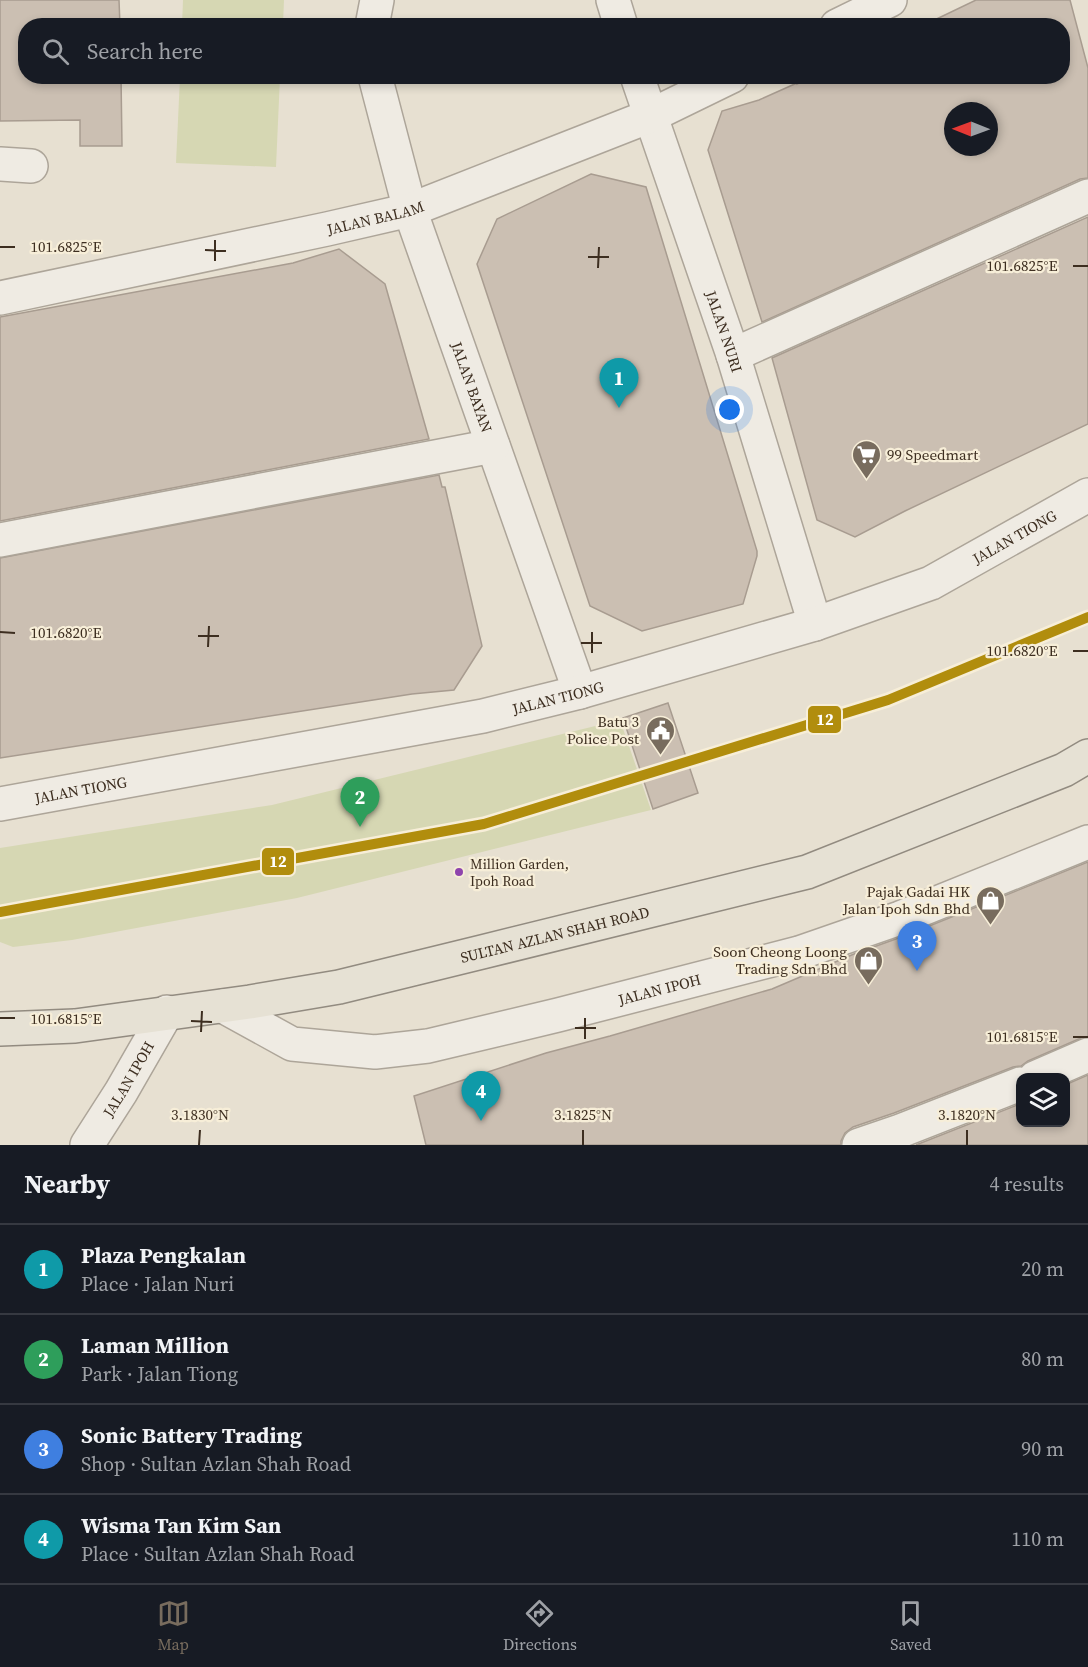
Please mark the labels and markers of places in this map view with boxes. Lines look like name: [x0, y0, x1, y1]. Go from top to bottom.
pin: 1: [600, 358, 638, 408]
supermarket icon: 99 Speedmart: [850, 438, 882, 480]
place label: 99 Speedmart: [887, 444, 978, 465]
place label: Batu 3 Police Post: [567, 711, 639, 749]
public building icon: Batu 3 Police Post: [644, 714, 676, 756]
pin: 2: [340, 778, 380, 827]
place label: Million Garden, Ipoh Road: [470, 854, 569, 891]
marker: Million Garden, Ipoh Road: [453, 866, 465, 878]
place label: Pajak Gadai HK Jalan Ipoh Sdn Bhd: [842, 881, 970, 919]
shop icon: Pajak Gadai HK Jalan Ipoh Sdn Bhd: [975, 884, 1007, 926]
pin: 3: [898, 922, 936, 971]
place label: Soon Cheong Loong Trading Sdn Bhd: [713, 941, 847, 979]
shop icon: Soon Cheong Loong Trading Sdn Bhd: [852, 944, 884, 986]
pin: 4: [462, 1072, 500, 1121]

